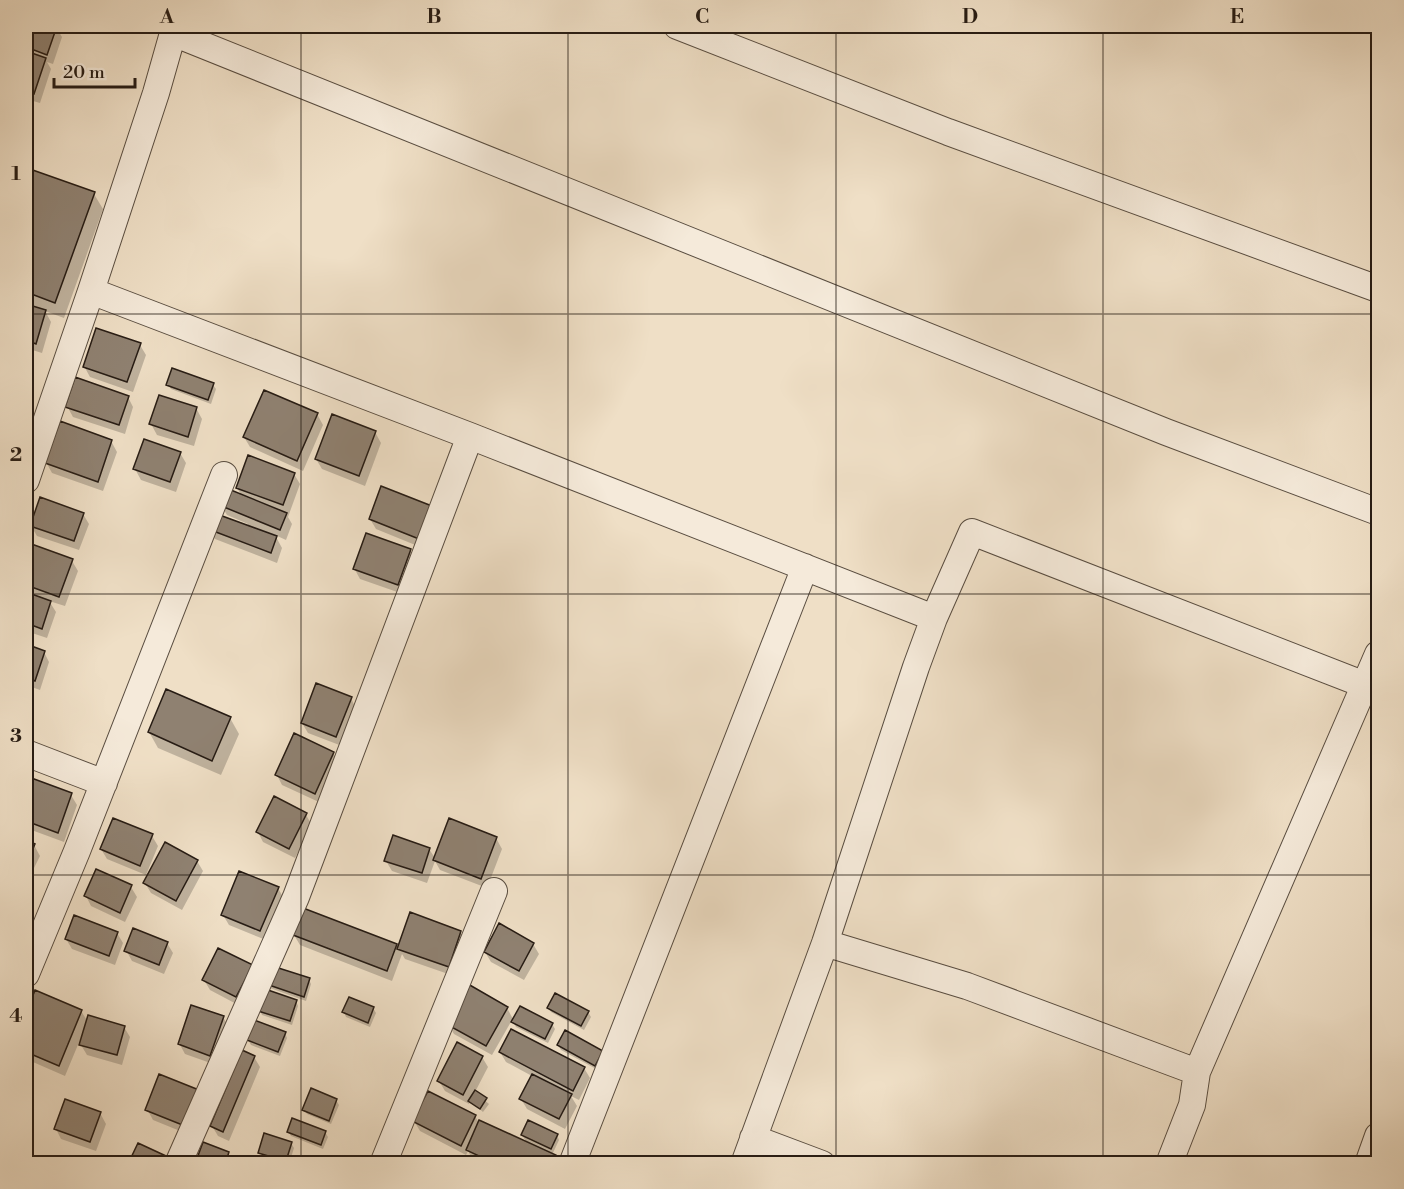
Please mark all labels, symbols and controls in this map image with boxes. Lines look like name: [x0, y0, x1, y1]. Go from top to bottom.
text: A: [159, 5, 175, 30]
text: B: [426, 5, 442, 30]
text: C: [695, 5, 709, 30]
text: D: [962, 5, 978, 30]
text: E: [1230, 5, 1244, 30]
scale bar: [54, 51, 135, 89]
text: 20 m: [63, 61, 105, 84]
text: 1: [11, 162, 21, 187]
text: 2: [10, 443, 22, 468]
text: 3: [10, 724, 22, 749]
text: 4: [9, 1004, 23, 1029]

